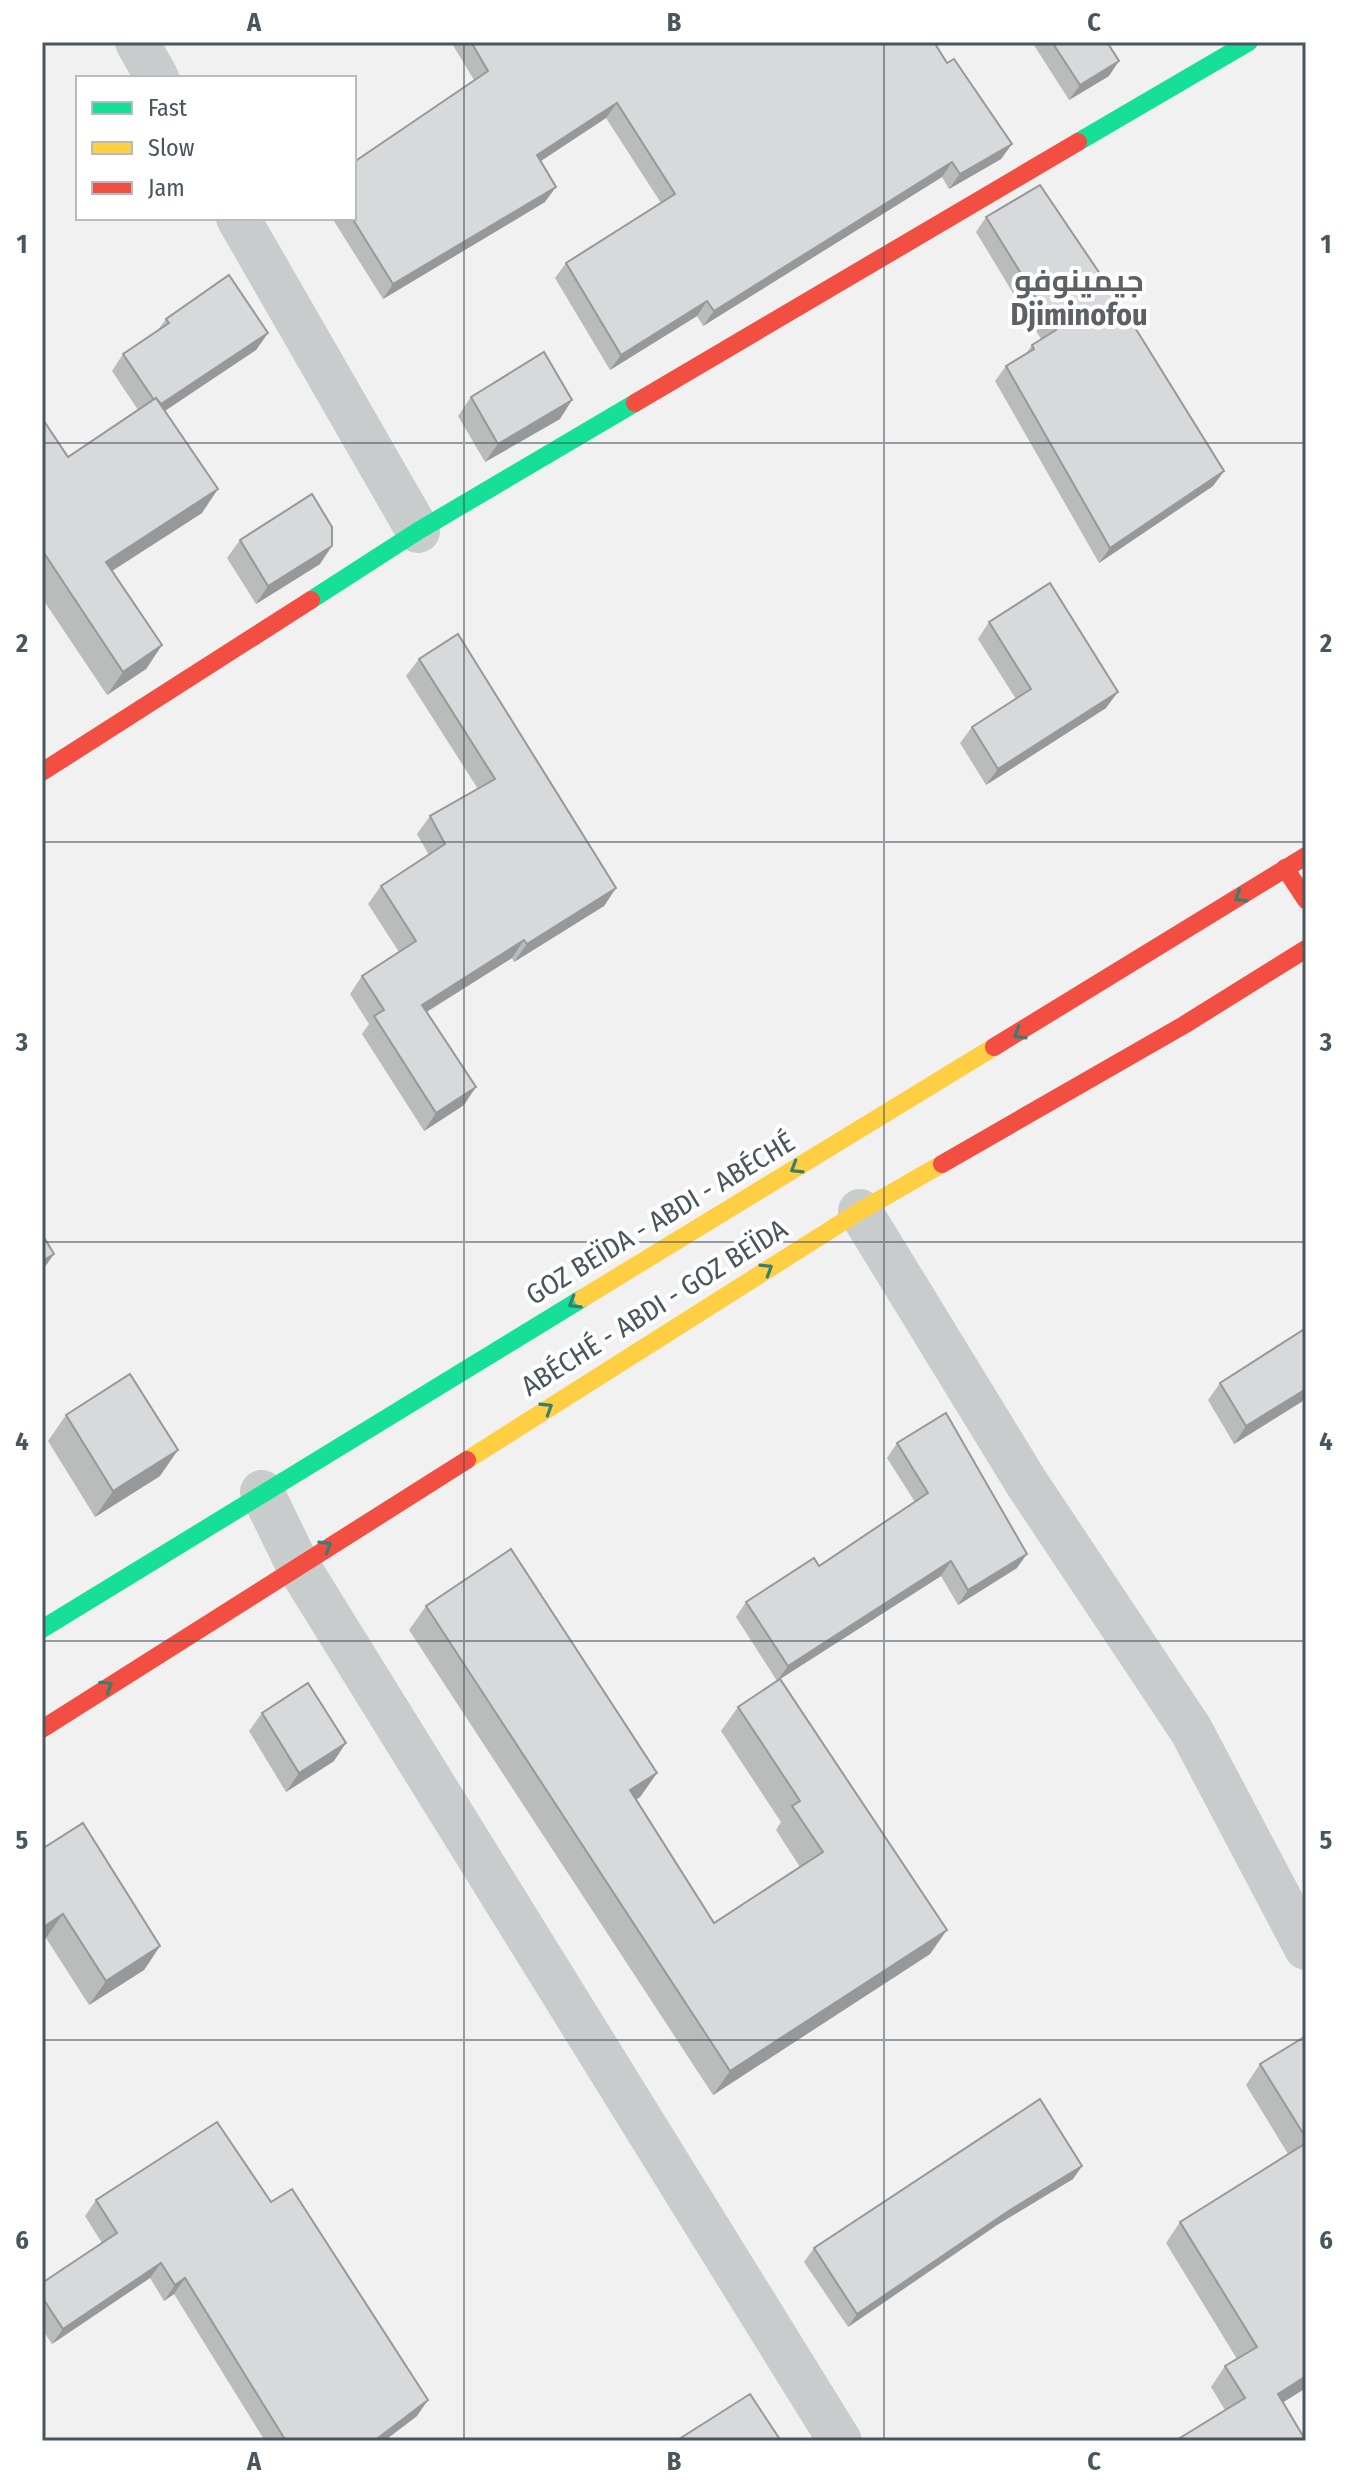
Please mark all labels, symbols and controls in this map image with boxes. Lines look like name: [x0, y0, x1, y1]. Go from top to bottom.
text: A: [246, 7, 262, 38]
text: B: [667, 7, 682, 38]
text: C: [1087, 7, 1101, 38]
legend: [76, 76, 356, 220]
text: Fast: [148, 94, 187, 122]
text: Slow: [148, 134, 195, 162]
text: Jam: [148, 174, 185, 202]
text: 1: [17, 229, 28, 260]
text: 1: [1321, 229, 1332, 260]
district label: جيمينوفو Djiminofou: [1011, 263, 1147, 333]
text: 2: [15, 628, 28, 659]
text: 2: [1319, 628, 1332, 659]
one-way arrow: [1234, 887, 1248, 902]
one-way arrow: [1013, 1024, 1028, 1039]
text: 3: [15, 1027, 28, 1058]
text: 3: [1319, 1027, 1332, 1058]
street label: GOZ BEÏDA - ABDI - ABÉCHÉ: [520, 1125, 800, 1312]
one-way arrow: [790, 1159, 805, 1174]
street label: ABÉCHÉ - ABDI - GOZ BEÏDA: [515, 1212, 793, 1403]
one-way arrow: [758, 1264, 773, 1279]
one-way arrow: [568, 1293, 583, 1309]
one-way arrow: [538, 1402, 552, 1417]
text: 4: [15, 1426, 29, 1457]
text: 4: [1319, 1426, 1333, 1457]
one-way arrow: [318, 1541, 332, 1556]
one-way arrow: [99, 1681, 113, 1696]
text: 5: [16, 1825, 29, 1856]
text: 5: [1320, 1825, 1333, 1856]
text: 6: [15, 2225, 29, 2256]
text: 6: [1319, 2225, 1333, 2256]
text: A: [246, 2446, 262, 2477]
text: B: [667, 2446, 682, 2477]
text: C: [1087, 2446, 1101, 2477]

